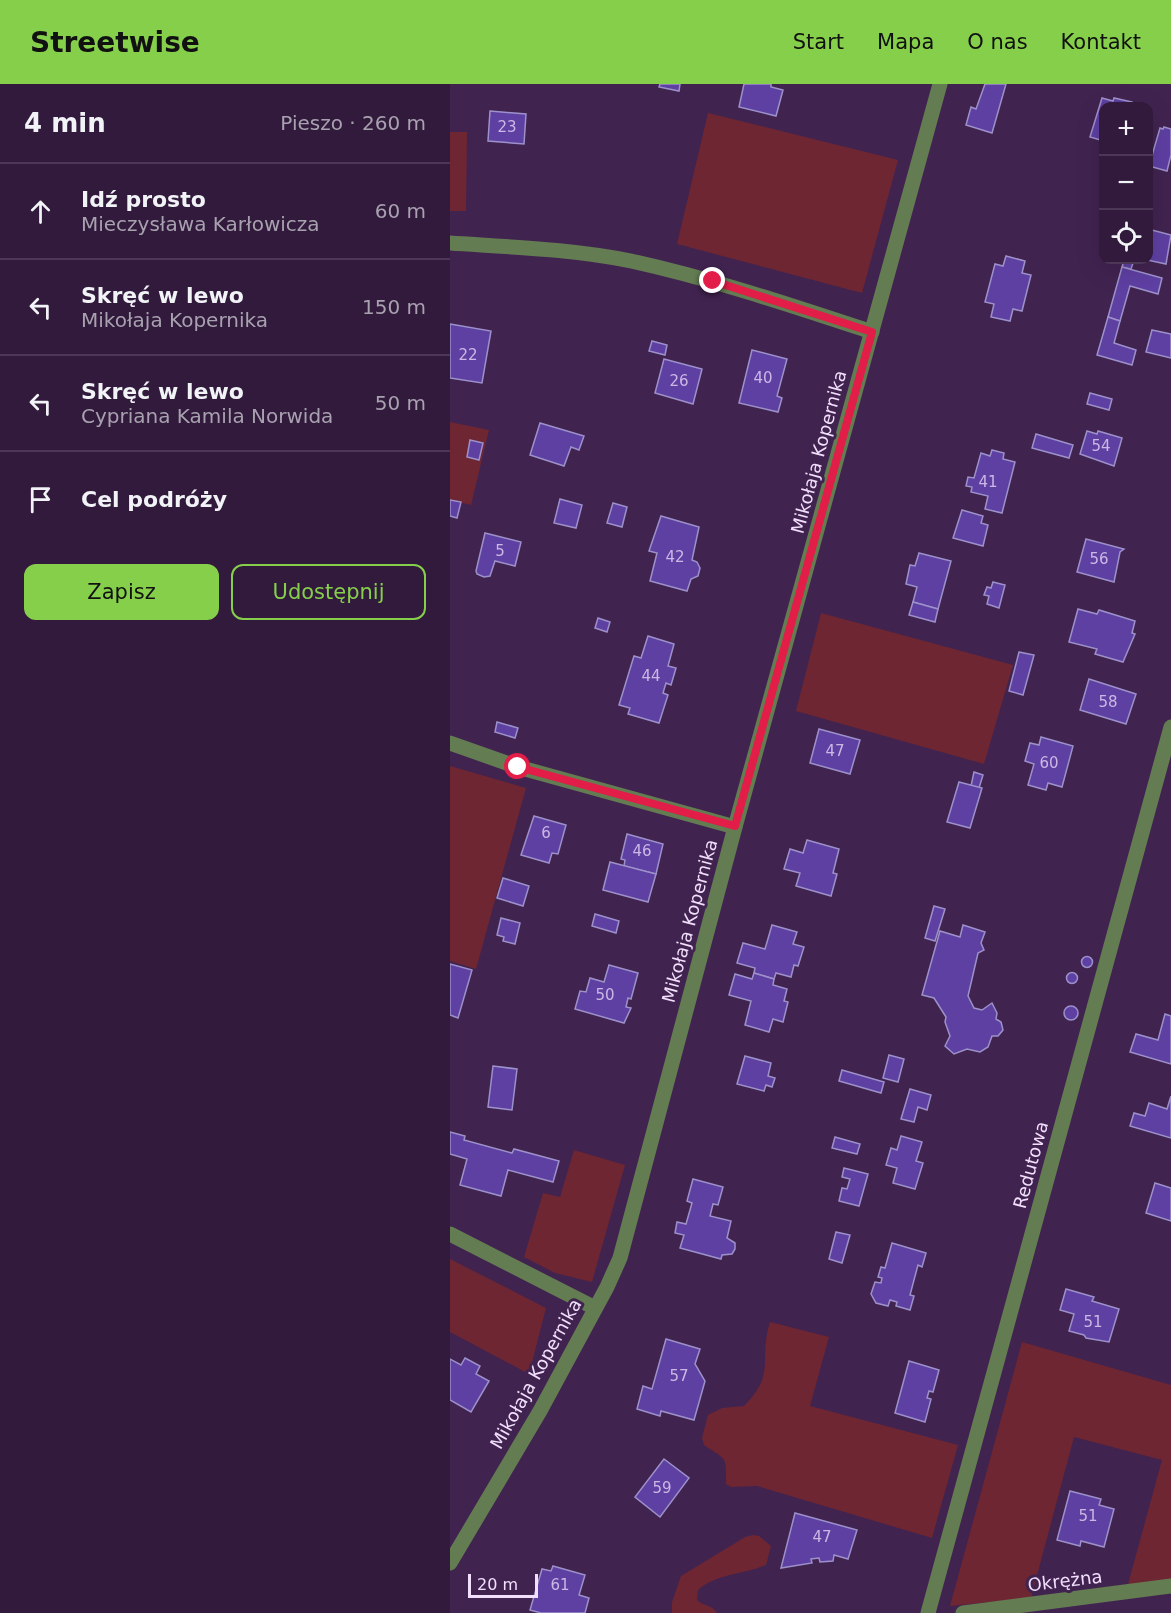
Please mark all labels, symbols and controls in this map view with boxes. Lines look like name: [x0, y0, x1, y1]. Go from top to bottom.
text: Streetwise: [30, 26, 200, 59]
text: Start: [793, 30, 844, 54]
text: Mapa: [877, 30, 934, 54]
text: O nas: [967, 30, 1028, 54]
text: Kontakt: [1061, 30, 1141, 54]
map controls: [1099, 102, 1153, 264]
button: +: [1099, 102, 1153, 156]
text: 4 min: [24, 108, 106, 138]
text: Pieszo · 260 m: [280, 111, 426, 135]
house number: 23: [497, 118, 517, 136]
button: −: [1099, 156, 1153, 210]
text: Idź prosto: [81, 187, 206, 212]
icon: ahead: [24, 195, 57, 228]
text: 60 m: [375, 199, 426, 223]
button: locate: [1099, 210, 1153, 264]
text: Mieczysława Karłowicza: [81, 212, 320, 236]
route end: [699, 267, 725, 293]
text: Skręć w lewo: [81, 283, 244, 308]
icon: left: [24, 291, 57, 324]
text: 150 m: [362, 295, 426, 319]
text: Mikołaja Kopernika: [81, 308, 268, 332]
house number: 22: [458, 346, 478, 364]
street label: Mikołaja Kopernika: [787, 368, 850, 536]
house number: 40: [753, 369, 773, 387]
house number: 26: [669, 372, 689, 390]
text: Skręć w lewo: [81, 379, 244, 404]
icon: left: [24, 387, 57, 420]
text: 50 m: [375, 391, 426, 415]
text: Cypriana Kamila Norwida: [81, 404, 333, 428]
house number: 54: [1091, 437, 1111, 455]
house number: 41: [978, 473, 998, 491]
icon: arrive: [24, 483, 57, 516]
text: Cel podróży: [81, 487, 227, 512]
house number: 5: [495, 542, 505, 560]
house number: 42: [665, 548, 685, 566]
house number: 56: [1089, 550, 1109, 568]
button: Zapisz: [24, 564, 219, 620]
button: Udostępnij: [231, 564, 426, 620]
house number: 44: [641, 667, 661, 685]
house number: 58: [1098, 693, 1118, 711]
house number: 47: [825, 742, 845, 760]
route start: [504, 753, 530, 779]
house number: 60: [1039, 754, 1059, 772]
house number: 6: [541, 824, 551, 842]
street label: Mikołaja Kopernika: [658, 837, 721, 1005]
house number: 46: [632, 842, 652, 860]
house number: 50: [595, 986, 615, 1004]
street label: Redutowa: [1009, 1119, 1052, 1211]
street label: Mikołaja Kopernika: [486, 1295, 586, 1452]
house number: 51: [1083, 1313, 1103, 1331]
house number: 57: [669, 1367, 689, 1385]
house number: 59: [652, 1479, 672, 1497]
house number: 51: [1078, 1507, 1098, 1525]
house number: 47: [812, 1528, 832, 1546]
street label: Okrężna: [1026, 1566, 1103, 1595]
scale bar: [468, 1571, 538, 1598]
text: 20 m: [477, 1575, 518, 1594]
house number: 61: [550, 1576, 570, 1594]

